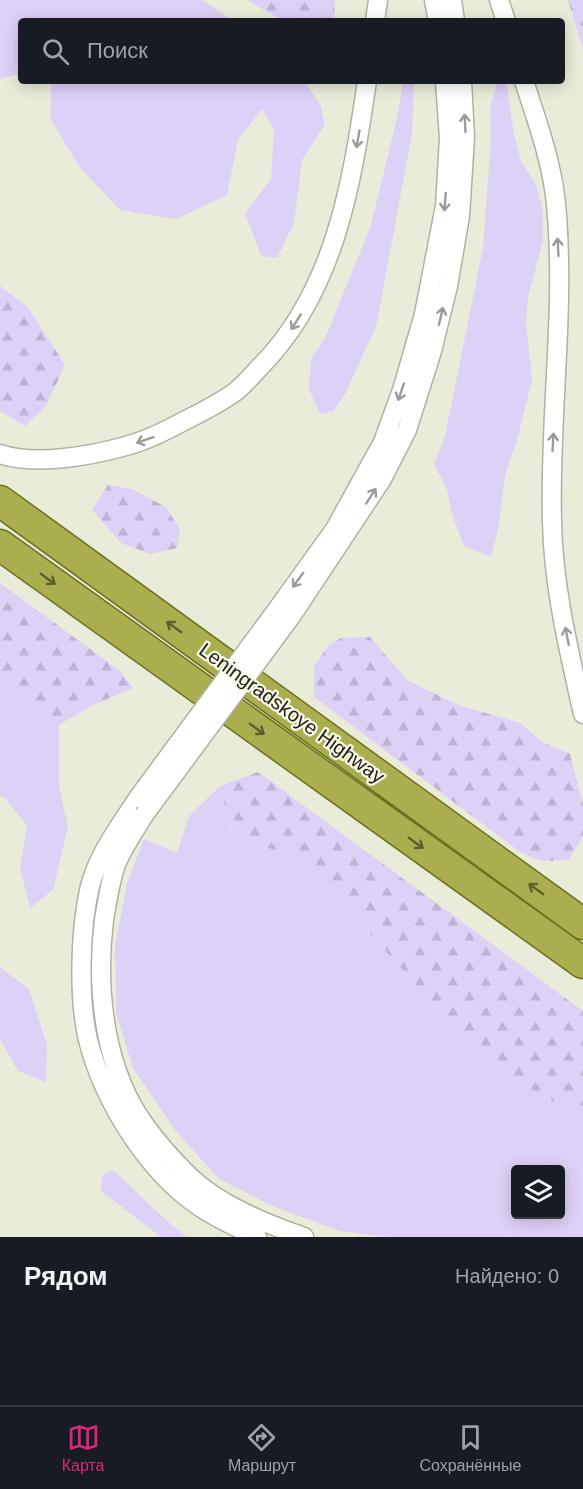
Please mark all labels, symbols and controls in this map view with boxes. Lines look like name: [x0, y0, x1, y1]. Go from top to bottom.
search box: [18, 18, 565, 84]
icon: search: [39, 35, 72, 68]
text: Поиск: [87, 38, 148, 63]
one-way arrow: [459, 113, 470, 133]
one-way arrow: [352, 128, 363, 148]
one-way arrow: [439, 192, 450, 212]
one-way arrow: [552, 238, 563, 258]
one-way arrow: [435, 307, 447, 326]
one-way arrow: [290, 314, 303, 331]
one-way arrow: [395, 382, 406, 401]
one-way arrow: [548, 433, 559, 453]
one-way arrow: [137, 436, 155, 447]
one-way arrow: [364, 488, 377, 505]
one-way arrow: [292, 572, 304, 588]
one-way arrow: [39, 573, 55, 585]
one-way arrow: [166, 621, 182, 633]
one-way arrow: [561, 627, 572, 646]
street label: Leningradskoye Highway: [195, 638, 389, 788]
one-way arrow: [249, 723, 265, 735]
one-way arrow: [407, 837, 423, 849]
one-way arrow: [528, 883, 544, 896]
map controls: [511, 1165, 565, 1219]
button: layers: [511, 1165, 565, 1219]
text: Рядом: [24, 1261, 107, 1291]
text: Найдено: 0: [455, 1265, 559, 1287]
tab: Карта: [62, 1421, 105, 1475]
tab: Маршрут: [228, 1421, 296, 1475]
tab: Сохранённые: [419, 1421, 521, 1475]

